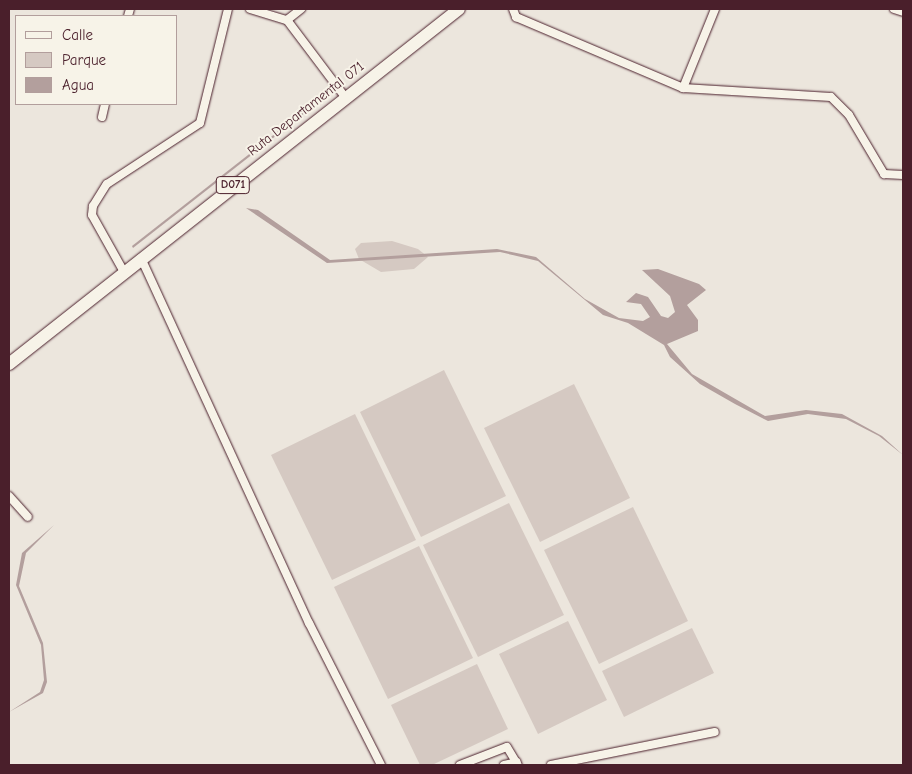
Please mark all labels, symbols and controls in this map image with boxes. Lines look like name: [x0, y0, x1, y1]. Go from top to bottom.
legend: [15, 15, 178, 105]
text: Calle: [62, 26, 93, 44]
text: Parque: [62, 51, 106, 69]
street label: Ruta Departamental 071: [244, 58, 368, 160]
text: Agua: [62, 76, 94, 94]
road number: D071: [216, 176, 250, 194]

